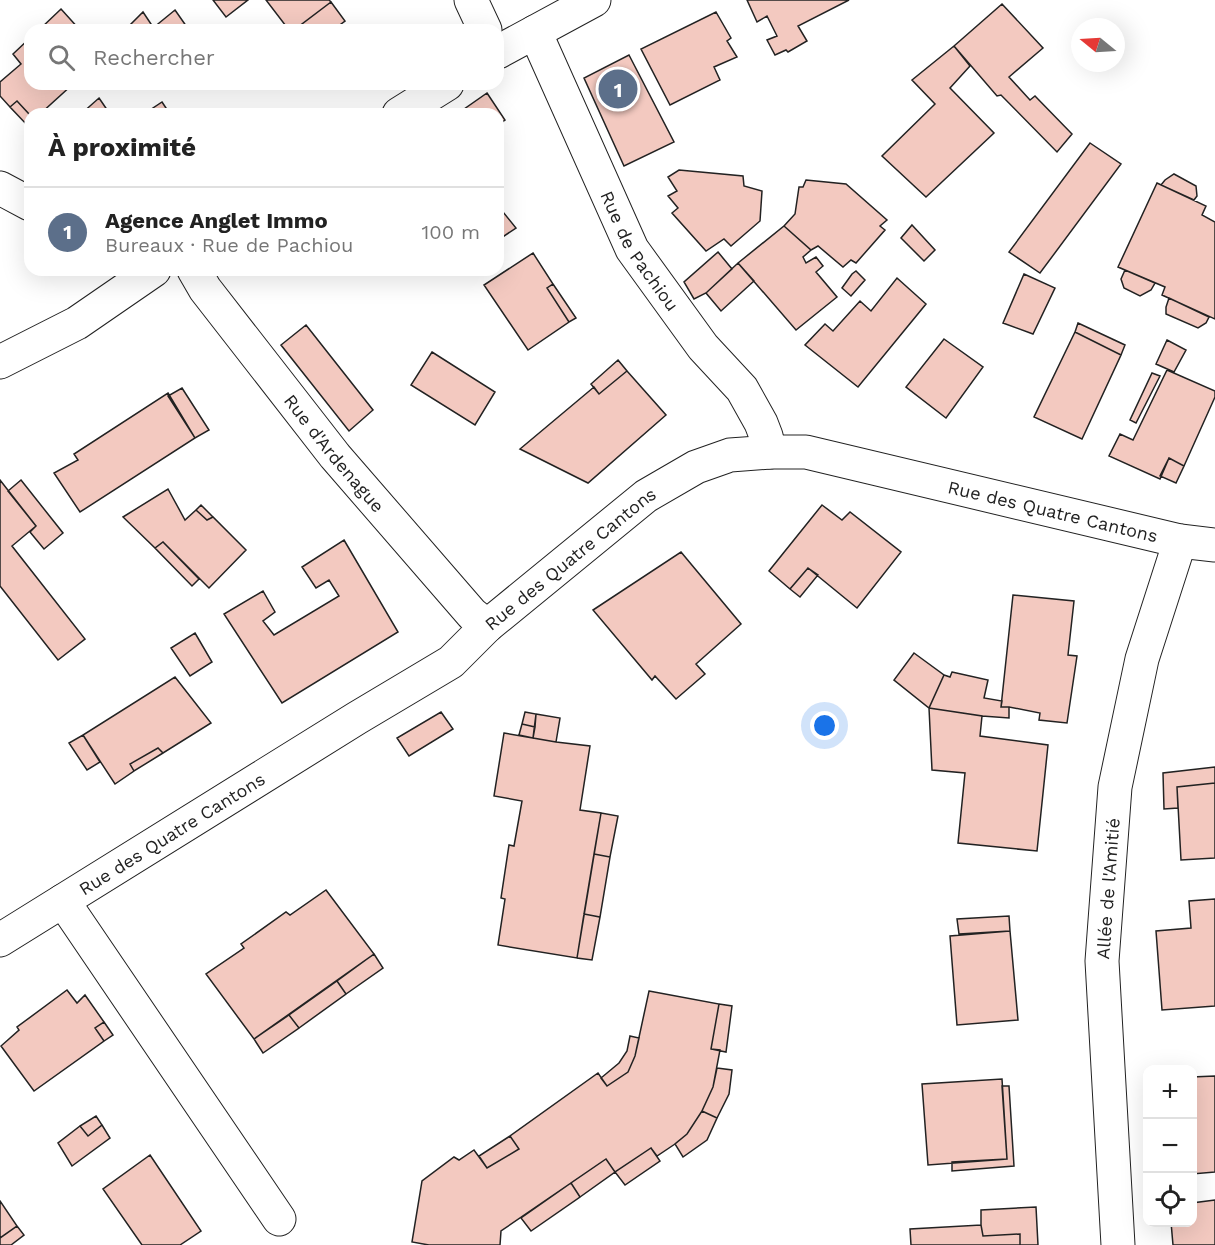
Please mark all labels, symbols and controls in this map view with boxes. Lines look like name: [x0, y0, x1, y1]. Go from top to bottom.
north arrow: [1071, 18, 1125, 72]
search box: [24, 24, 504, 90]
icon: search: [45, 41, 78, 74]
text: Rechercher: [93, 45, 215, 70]
pin: 1: [598, 66, 638, 112]
text: À proximité: [48, 132, 196, 162]
street label: Rue de Pachiou: [597, 187, 684, 315]
text: Agence Anglet Immo: [105, 208, 328, 233]
text: 1: [63, 220, 72, 244]
text: 100 m: [421, 220, 480, 244]
text: Bureaux · Rue de Pachiou: [105, 233, 353, 257]
street label: Rue d'Ardenague: [280, 390, 389, 516]
street label: Rue des Quatre Cantons: [946, 476, 1160, 546]
street label: Rue des Quatre Cantons: [480, 482, 659, 634]
your location: [810, 711, 839, 740]
street label: Rue des Quatre Cantons: [75, 768, 268, 899]
street label: Allée de l'Amitié: [1092, 817, 1123, 960]
map controls: [1143, 1065, 1197, 1227]
button: +: [1143, 1065, 1197, 1119]
button: −: [1143, 1119, 1197, 1173]
button: locate: [1143, 1173, 1197, 1227]

